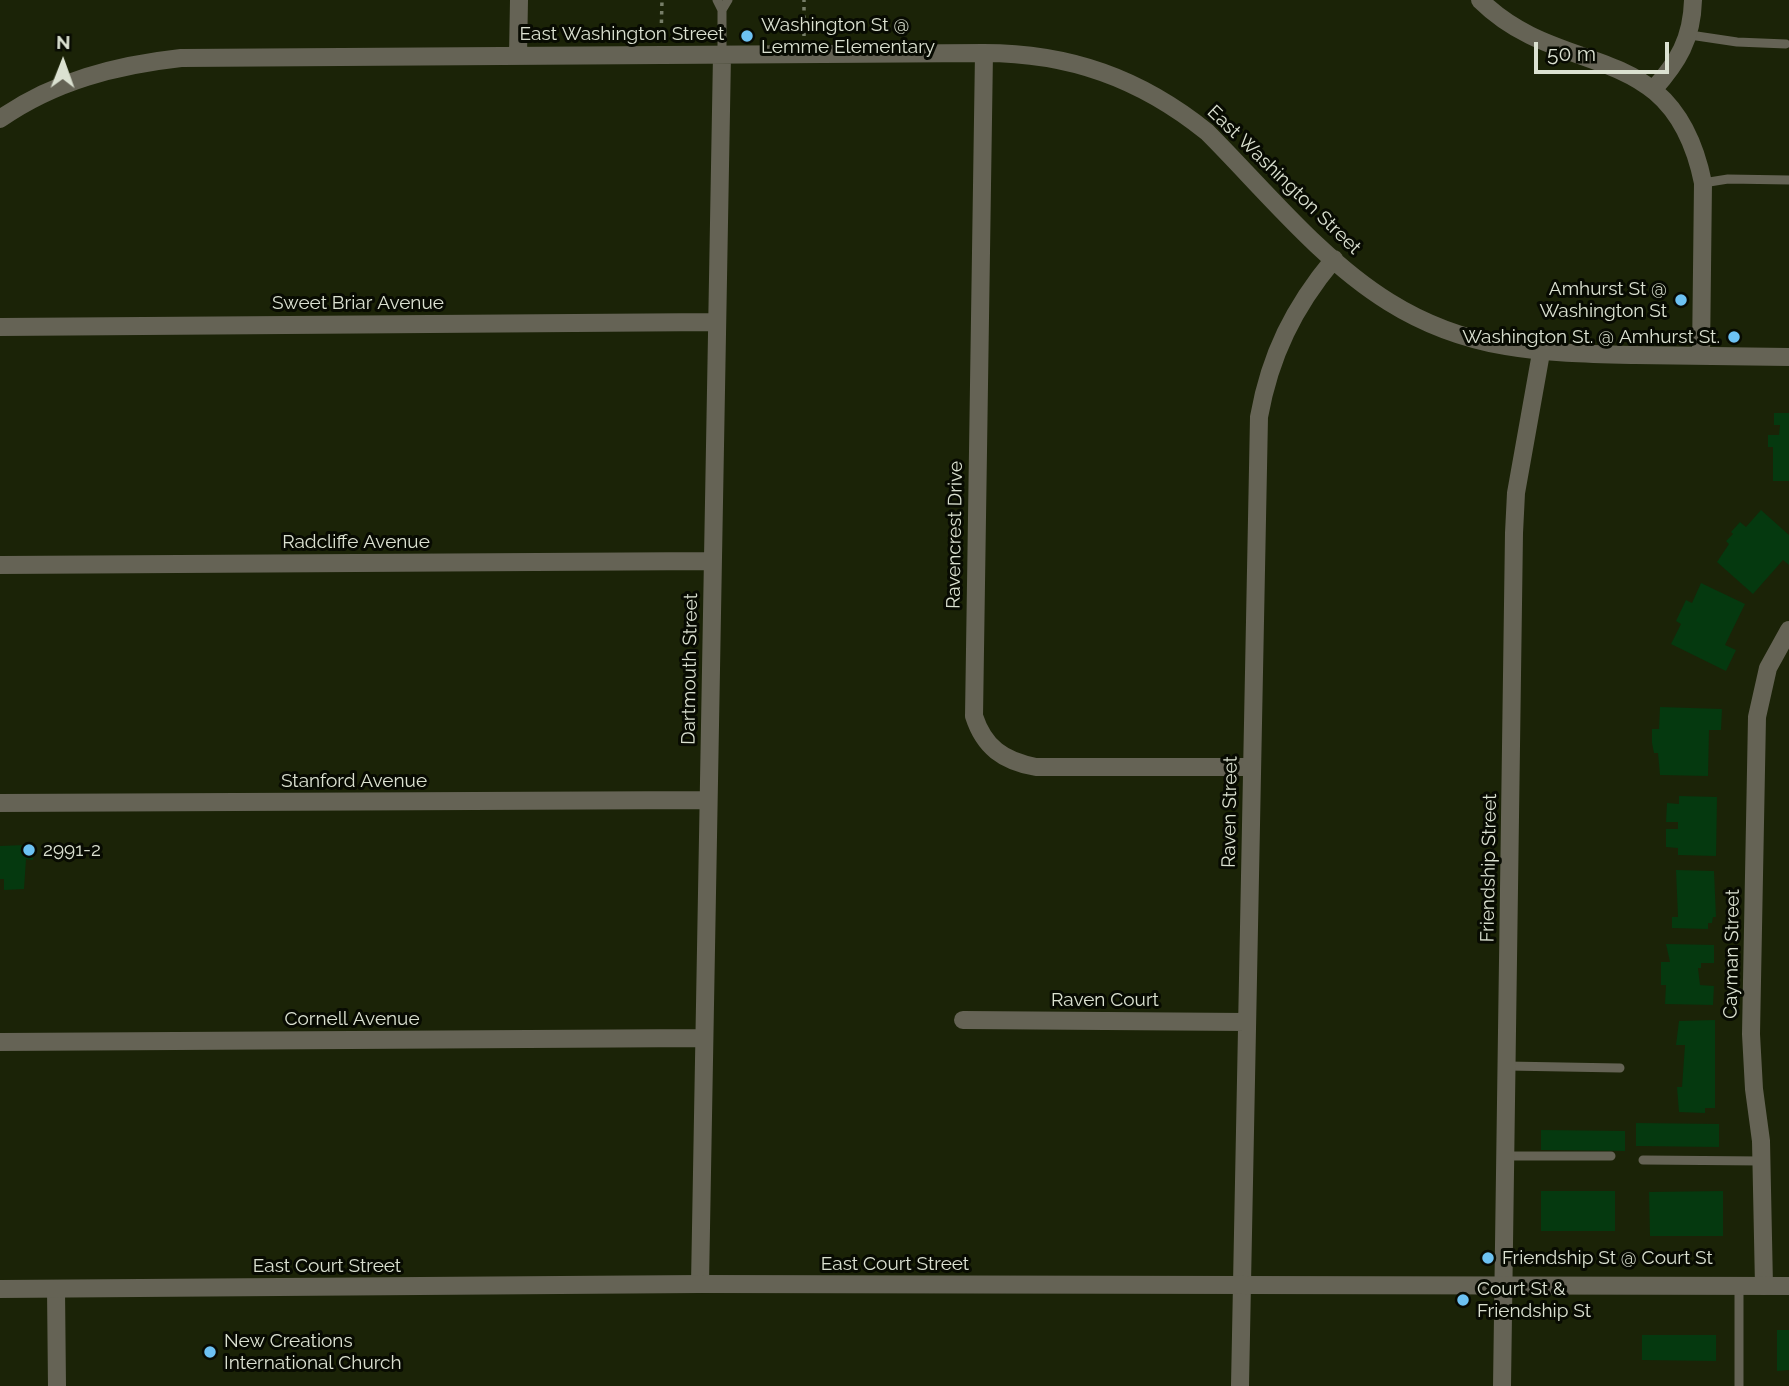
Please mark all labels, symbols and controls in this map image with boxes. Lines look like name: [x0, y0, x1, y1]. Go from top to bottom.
place label: Washington St @ Lemme Elementary: [761, 14, 935, 58]
street label: East Washington Street: [520, 23, 724, 45]
north arrow: [28, 28, 98, 98]
marker: Washington St @ Lemme Elementary: [739, 28, 755, 44]
scale bar: [1537, 28, 1672, 72]
text: N: [56, 31, 71, 53]
text: 50 m: [1547, 41, 1596, 66]
street label: East Washington Street: [1202, 101, 1366, 259]
place label: Amhurst St @ Washington St: [1539, 278, 1667, 322]
street label: Sweet Briar Avenue: [272, 292, 444, 314]
marker: Amhurst St @ Washington St: [1673, 292, 1689, 308]
place label: Washington St. @ Amhurst St.: [1462, 326, 1720, 348]
marker: Washington St. @ Amhurst St.: [1726, 329, 1742, 345]
street label: Ravencrest Drive: [942, 461, 968, 609]
street label: Radcliffe Avenue: [282, 531, 430, 553]
street label: Dartmouth Street: [677, 593, 703, 745]
street label: Raven Street: [1218, 756, 1242, 868]
street label: Stanford Avenue: [281, 770, 427, 792]
street label: Friendship Street: [1476, 793, 1502, 943]
place label: 2991-2: [43, 839, 101, 861]
marker: 2991-2: [21, 842, 37, 858]
street label: Cayman Street: [1719, 889, 1745, 1019]
street label: Raven Court: [1051, 989, 1159, 1011]
street label: Cornell Avenue: [284, 1008, 420, 1030]
place label: Friendship St @ Court St: [1502, 1247, 1713, 1269]
marker: Friendship St @ Court St: [1480, 1250, 1496, 1266]
street label: East Court Street: [821, 1253, 969, 1275]
street label: East Court Street: [253, 1255, 401, 1277]
place label: Court St & Friendship St: [1477, 1278, 1591, 1322]
marker: Court St & Friendship St: [1455, 1292, 1471, 1308]
place label: New Creations International Church: [224, 1330, 402, 1374]
marker: New Creations International Church: [202, 1344, 218, 1360]

